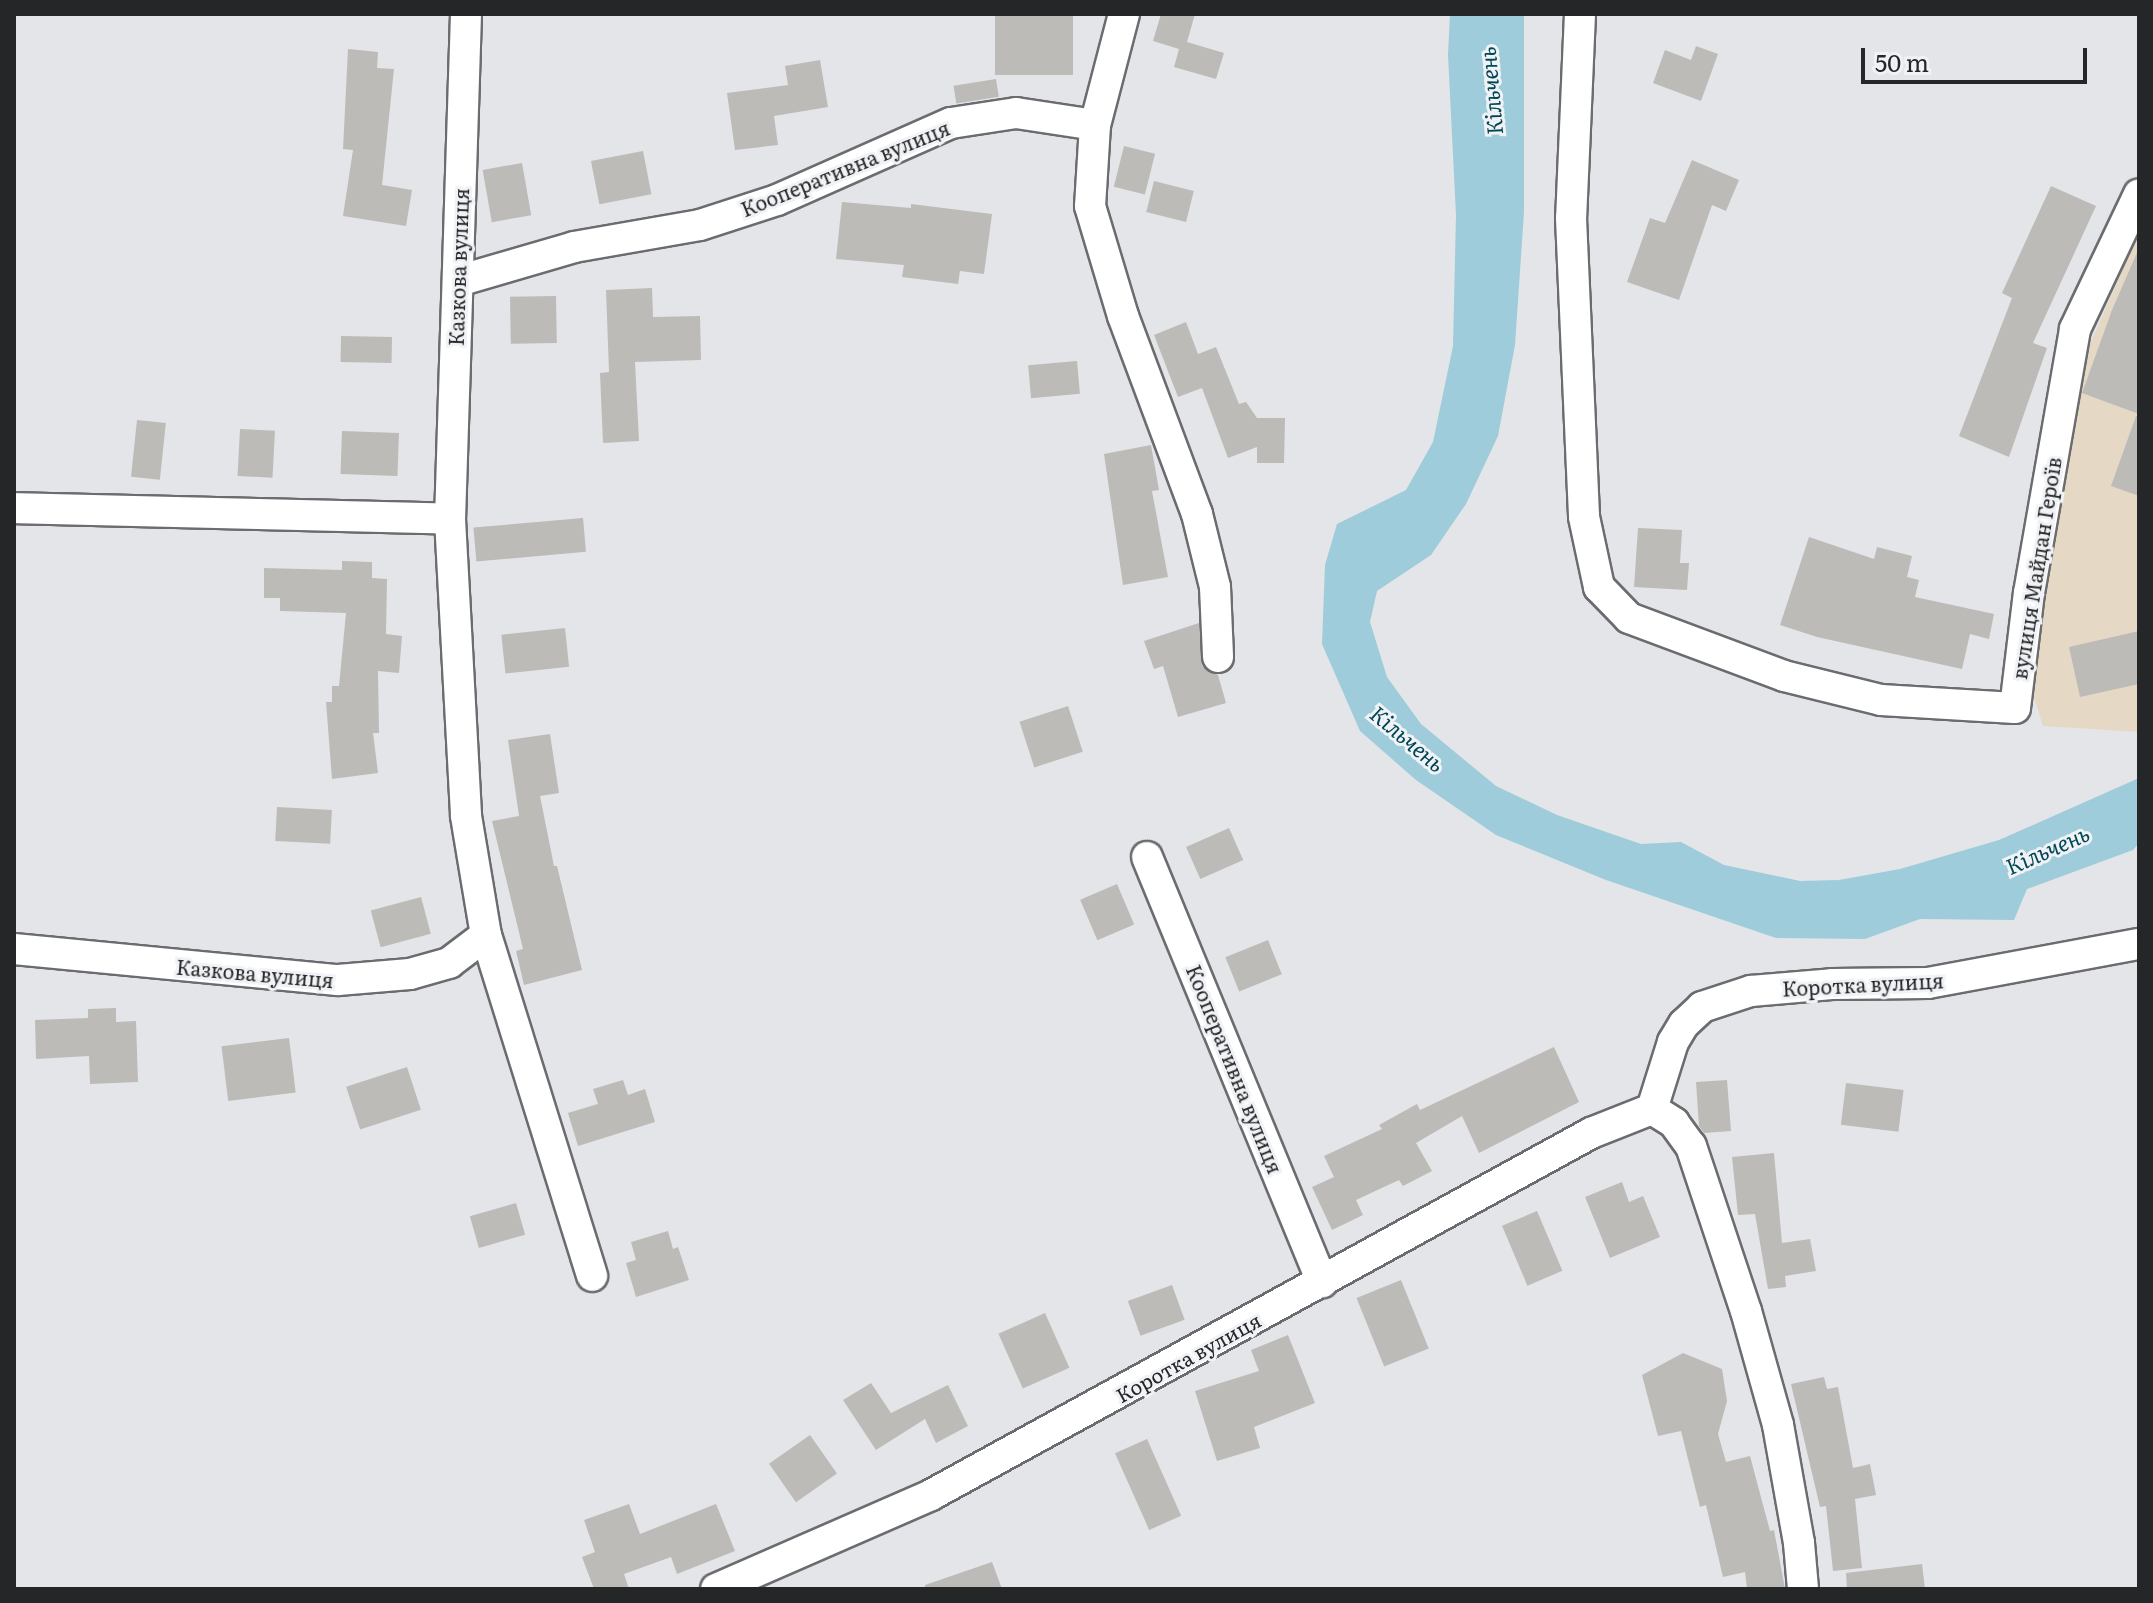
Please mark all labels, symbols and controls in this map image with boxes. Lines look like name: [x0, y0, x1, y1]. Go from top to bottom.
scale bar: [1865, 32, 2091, 82]
text: 50 m: [1875, 44, 1929, 79]
water label: Кільчень: [1473, 46, 1507, 136]
street label: Кооперативна вулиця: [737, 115, 953, 221]
street label: Казкова вулиця: [443, 188, 473, 346]
street label: вулиця Майдан Героїв: [2007, 455, 2065, 681]
water label: Кільчень: [1366, 699, 1450, 777]
water label: Кільчень: [2001, 819, 2093, 879]
street label: Казкова вулиця: [175, 954, 335, 992]
street label: Кооперативна вулиця: [1182, 961, 1288, 1177]
street label: Коротка вулиця: [1782, 968, 1944, 1000]
street label: Коротка вулиця: [1111, 1307, 1265, 1407]

